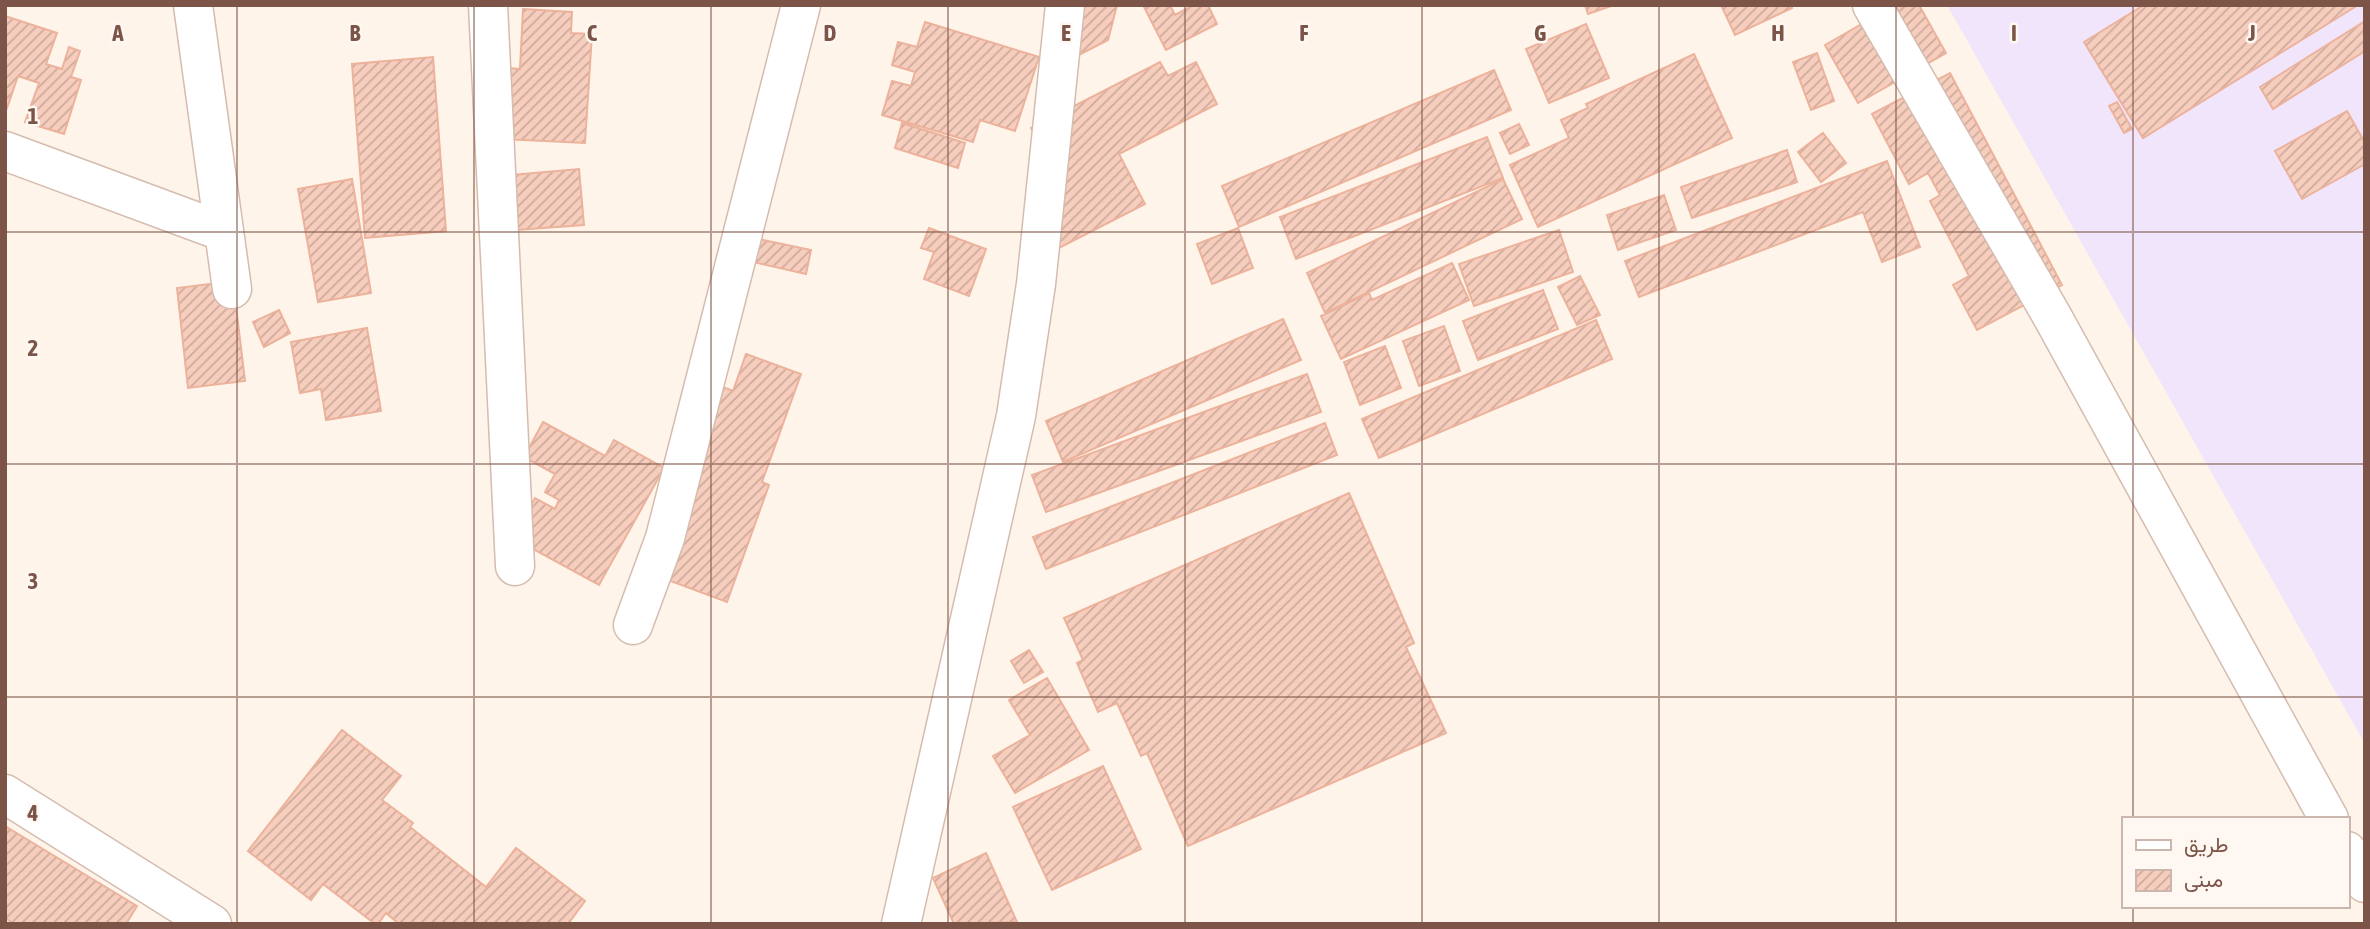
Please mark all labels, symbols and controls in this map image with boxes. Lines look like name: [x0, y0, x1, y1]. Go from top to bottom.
text: A: [111, 20, 124, 46]
text: B: [350, 20, 361, 46]
text: C: [587, 20, 598, 46]
text: D: [824, 20, 837, 46]
text: E: [1061, 20, 1071, 46]
text: F: [1299, 20, 1309, 46]
text: G: [1534, 20, 1546, 46]
text: H: [1771, 20, 1785, 46]
text: I: [2011, 20, 2017, 46]
text: J: [2247, 20, 2256, 46]
text: 1: [28, 103, 39, 129]
text: 2: [28, 335, 38, 361]
text: 3: [28, 568, 38, 594]
text: 4: [27, 800, 39, 826]
legend: [2122, 817, 2349, 908]
text: طريق: [2184, 832, 2229, 858]
text: مبنى: [2184, 867, 2223, 892]

